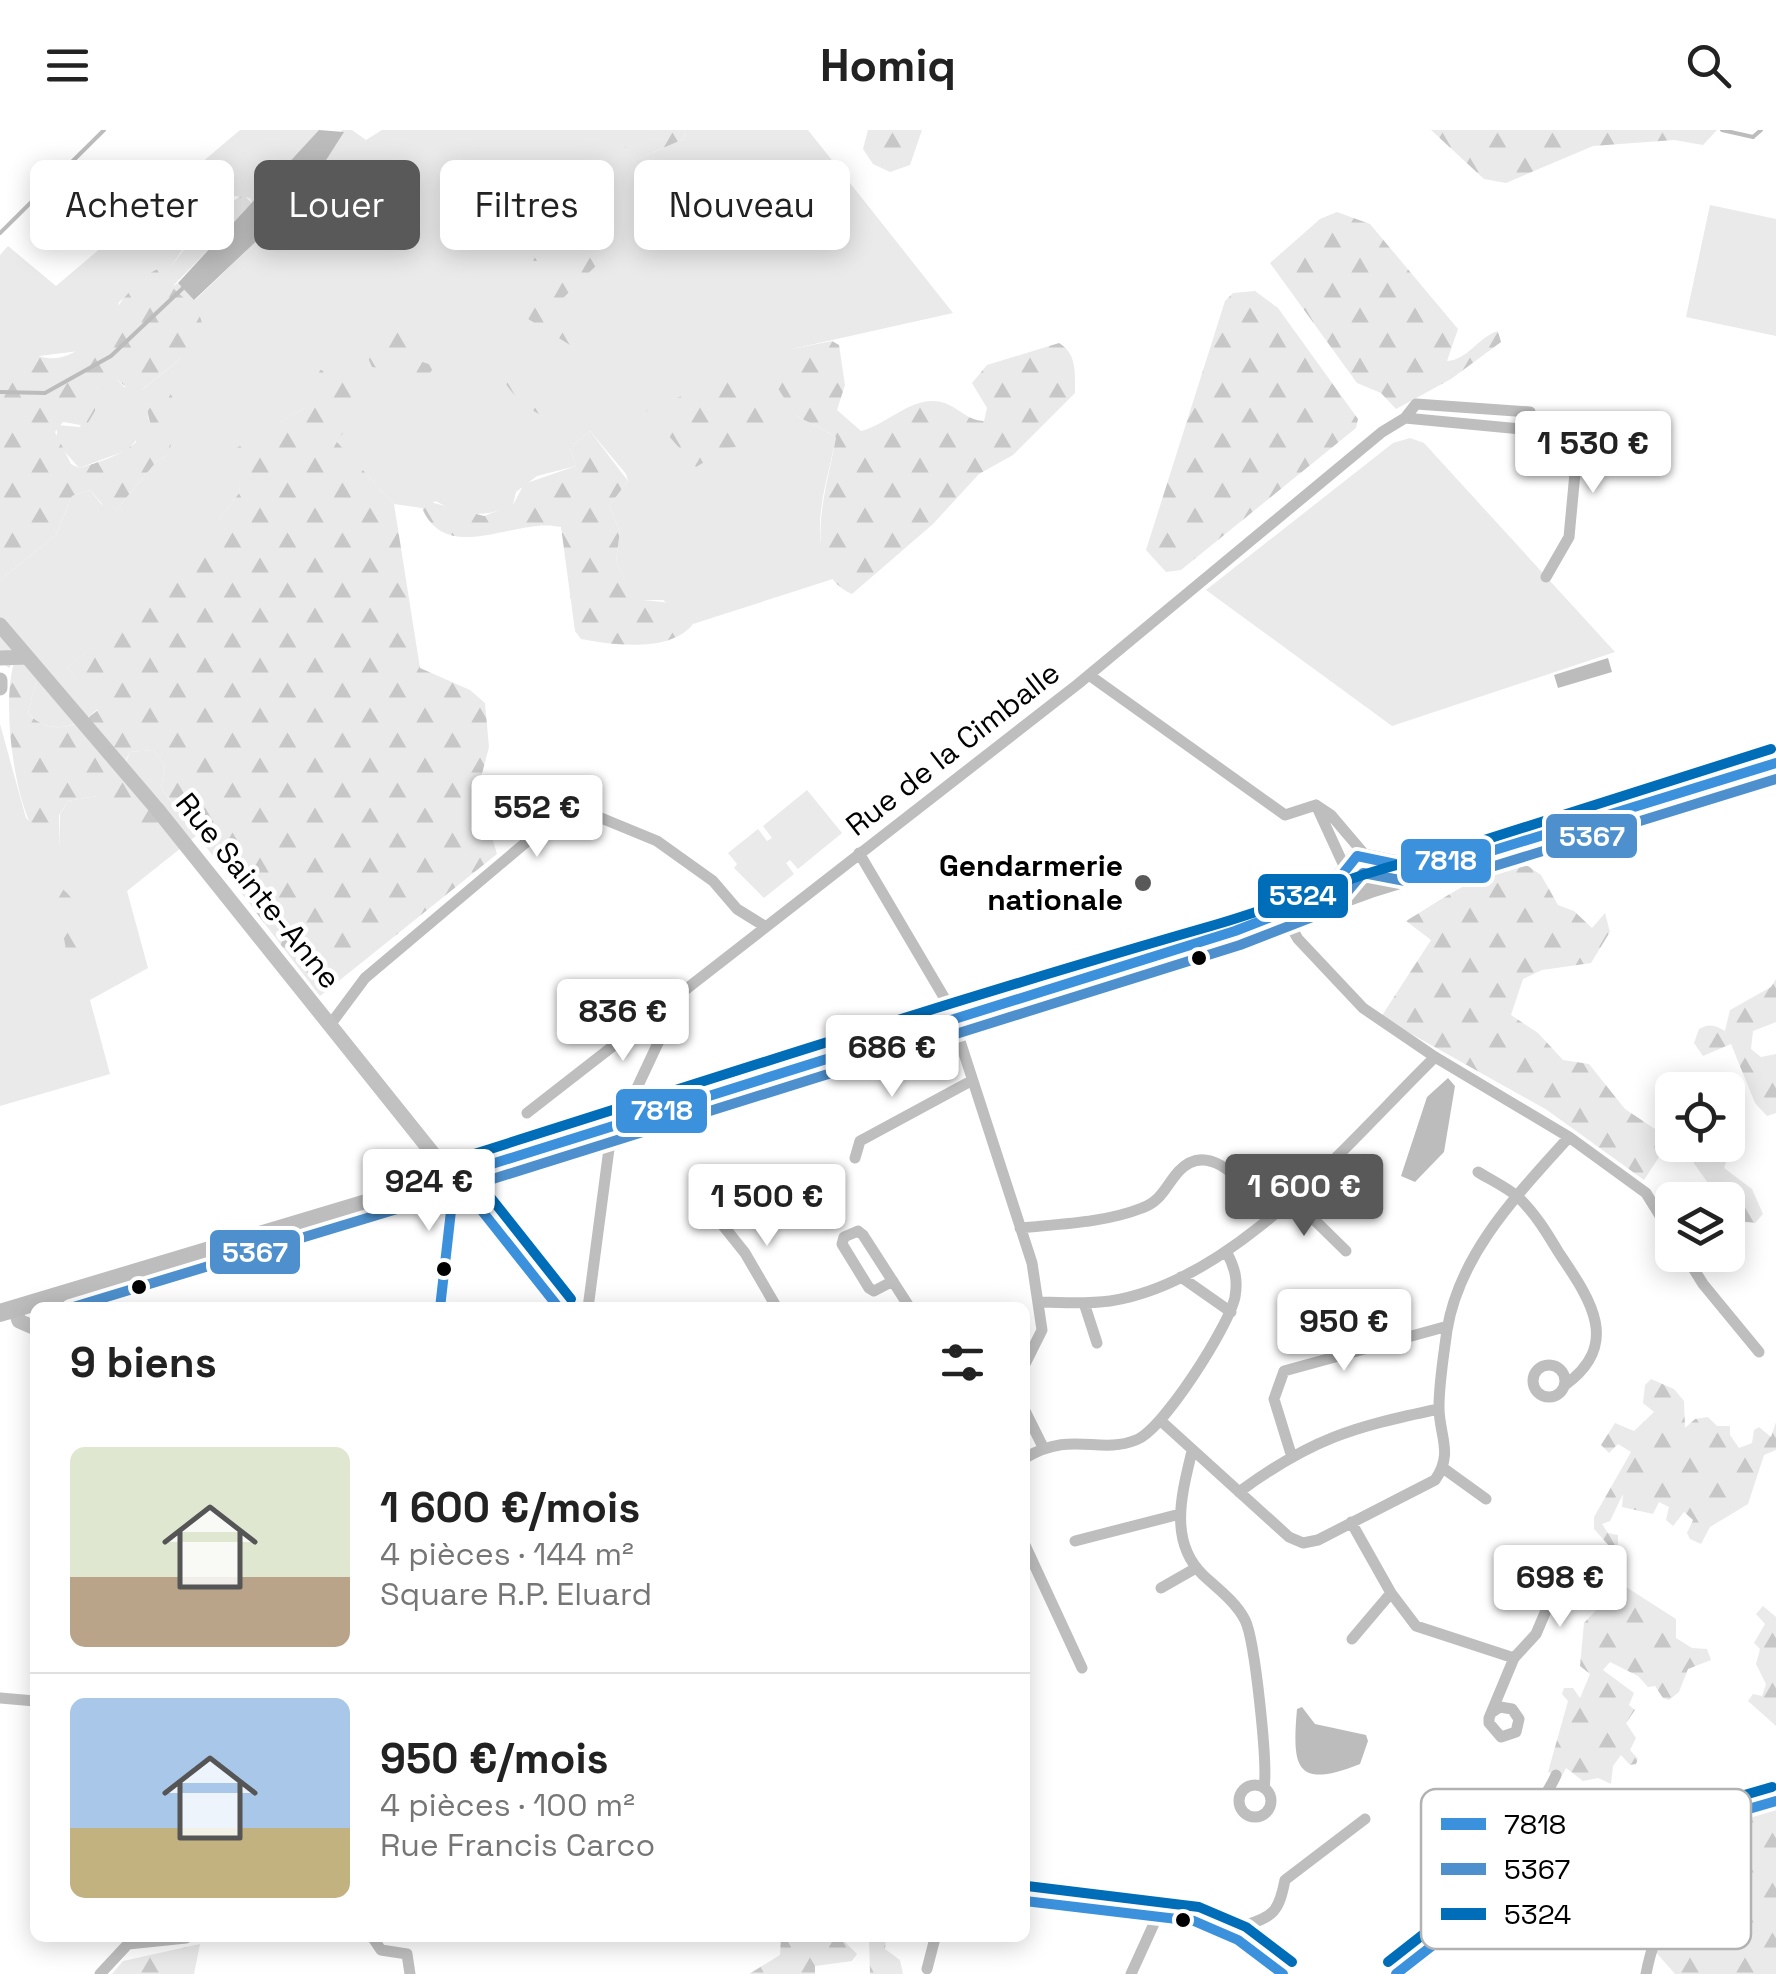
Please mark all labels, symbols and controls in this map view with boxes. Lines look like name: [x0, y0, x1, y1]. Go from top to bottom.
text: Homiq: [820, 37, 956, 94]
icon: menu: [40, 38, 95, 93]
icon: search: [1681, 38, 1736, 93]
chip: Acheter: [30, 160, 234, 250]
chip: Louer: [254, 160, 420, 250]
chip: Filtres: [440, 160, 614, 250]
chip: Nouveau: [634, 160, 850, 250]
pin: 1 530 €: [1501, 411, 1685, 496]
text: 1 530 €: [1537, 423, 1649, 463]
street label: Rue de la Cimballe: [838, 653, 1068, 844]
pin: 552 €: [467, 775, 607, 860]
street label: Rue Sainte-Anne: [167, 785, 350, 997]
text: 552 €: [494, 787, 580, 827]
line badge: 5367: [1544, 812, 1639, 860]
text: 5367: [1559, 818, 1625, 854]
line badge: 7818: [1399, 837, 1493, 885]
text: 7818: [1415, 842, 1477, 878]
place label: Gendarmerie nationale: [939, 846, 1123, 919]
marker: Gendarmerie nationale: [1132, 872, 1154, 894]
line badge: 5324: [1256, 872, 1350, 920]
text: 5324: [1269, 877, 1337, 913]
unlabelled marker: [1189, 948, 1209, 968]
pin: 836 €: [553, 979, 693, 1064]
text: 836 €: [579, 991, 667, 1031]
pin: 686 €: [822, 1015, 962, 1100]
text: 686 €: [848, 1027, 936, 1067]
map controls: [1655, 1072, 1745, 1272]
button: locate: [1655, 1072, 1745, 1162]
line badge: 7818: [614, 1087, 709, 1135]
text: 7818: [631, 1092, 693, 1128]
pin: 924 €: [359, 1149, 499, 1234]
pin: 1 600 €: [1212, 1154, 1396, 1239]
text: 924 €: [385, 1161, 473, 1201]
pin: 1 500 €: [675, 1164, 859, 1249]
text: 1 600 €: [1247, 1166, 1361, 1206]
text: 1 500 €: [710, 1176, 824, 1216]
button: layers: [1655, 1182, 1745, 1272]
line badge: 5367: [208, 1228, 302, 1276]
text: 5367: [222, 1234, 288, 1270]
unlabelled marker: [434, 1259, 454, 1279]
unlabelled marker: [129, 1277, 149, 1297]
pin: 950 €: [1274, 1289, 1414, 1374]
text: 950 €: [1299, 1301, 1389, 1341]
icon: filters: [935, 1335, 990, 1390]
text: 9 biens: [70, 1336, 217, 1389]
text: 1 600 €/mois: [380, 1481, 640, 1534]
icon: home: [150, 1487, 270, 1607]
text: 4 pièces · 144 m²: [380, 1534, 634, 1574]
pin: 698 €: [1490, 1545, 1630, 1630]
text: 698 €: [1516, 1557, 1604, 1597]
text: Square R.P. Eluard: [380, 1574, 652, 1614]
text: 950 €/mois: [380, 1732, 609, 1785]
icon: home: [150, 1738, 270, 1858]
text: 4 pièces · 100 m²: [380, 1785, 635, 1825]
legend: [1421, 1789, 1751, 1949]
text: 7818: [1504, 1806, 1566, 1842]
text: Rue Francis Carco: [380, 1825, 655, 1865]
text: 5367: [1504, 1851, 1570, 1887]
text: 5324: [1504, 1896, 1571, 1932]
unlabelled marker: [1173, 1910, 1193, 1930]

